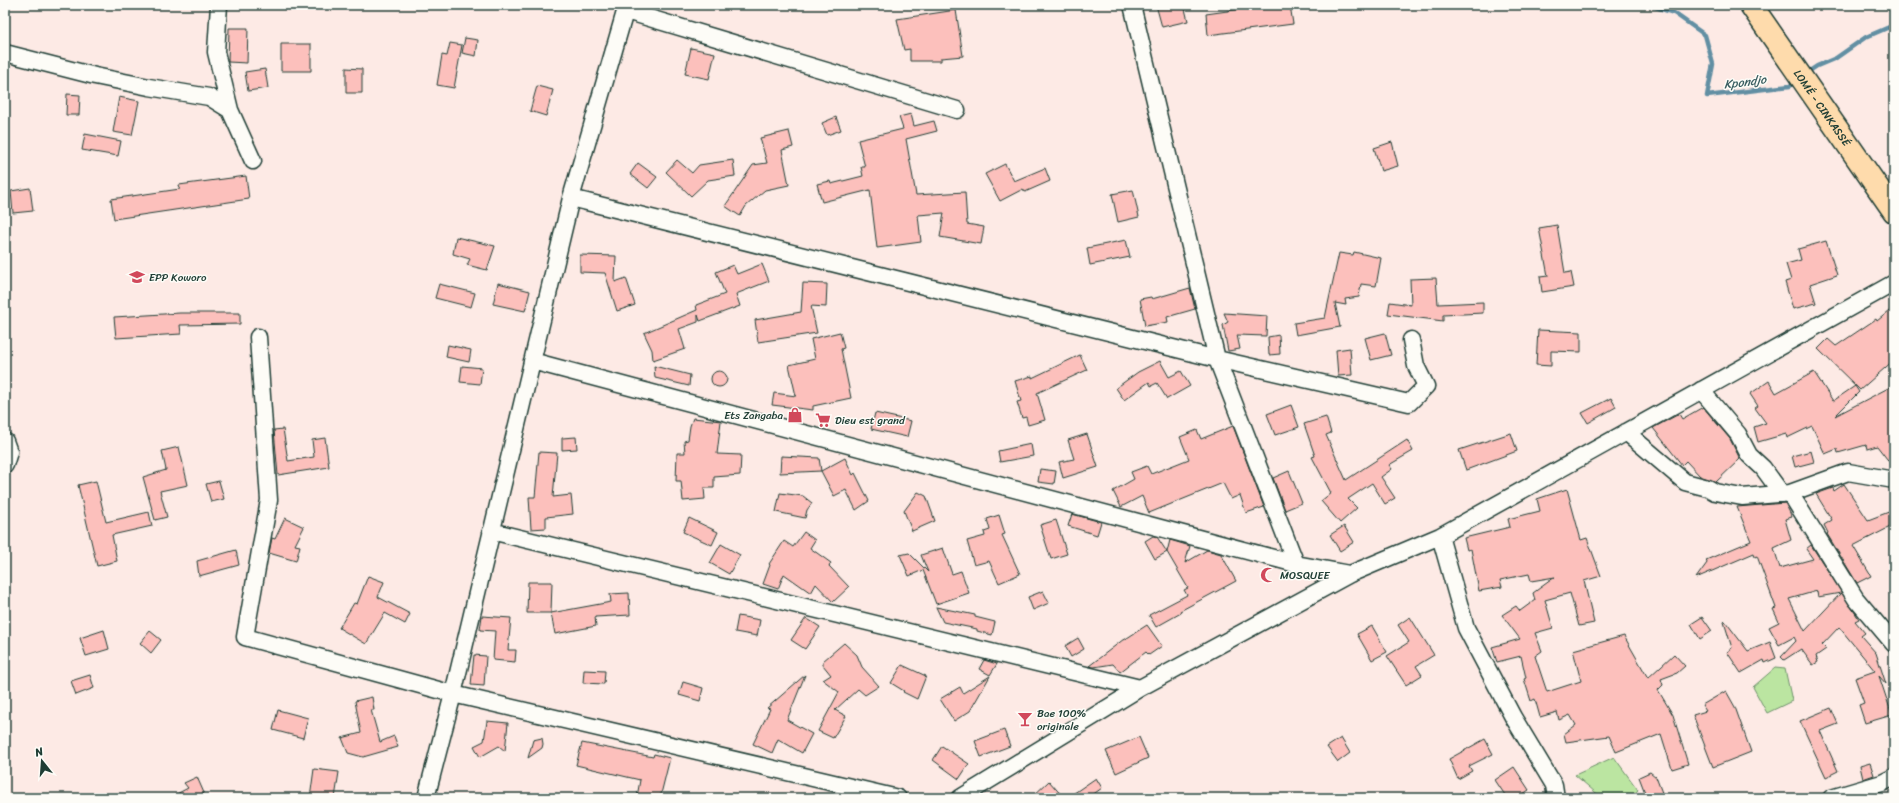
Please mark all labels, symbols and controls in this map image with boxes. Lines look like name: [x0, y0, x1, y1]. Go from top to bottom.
street label: LOMÉ - CINKASSÉ: [1789, 65, 1856, 151]
water label: Kpondjo: [1723, 68, 1768, 96]
school or university icon: EPP Koworo: [128, 268, 146, 286]
place label: EPP Koworo: [149, 268, 207, 287]
place label: Ets Zangaba: [724, 406, 783, 425]
shop icon: Ets Zangaba: [786, 406, 804, 424]
supermarket icon: Dieu est grand: [814, 411, 832, 429]
place label: Dieu est grand: [835, 411, 906, 430]
mosque icon: MOSQUEE: [1259, 566, 1277, 584]
place label: MOSQUEE: [1280, 566, 1330, 585]
place label: Bae 100% originale: [1037, 704, 1087, 736]
bar icon: Bae 100% originale: [1016, 710, 1034, 728]
north arrow: [22, 741, 62, 781]
text: N: [32, 742, 46, 762]

